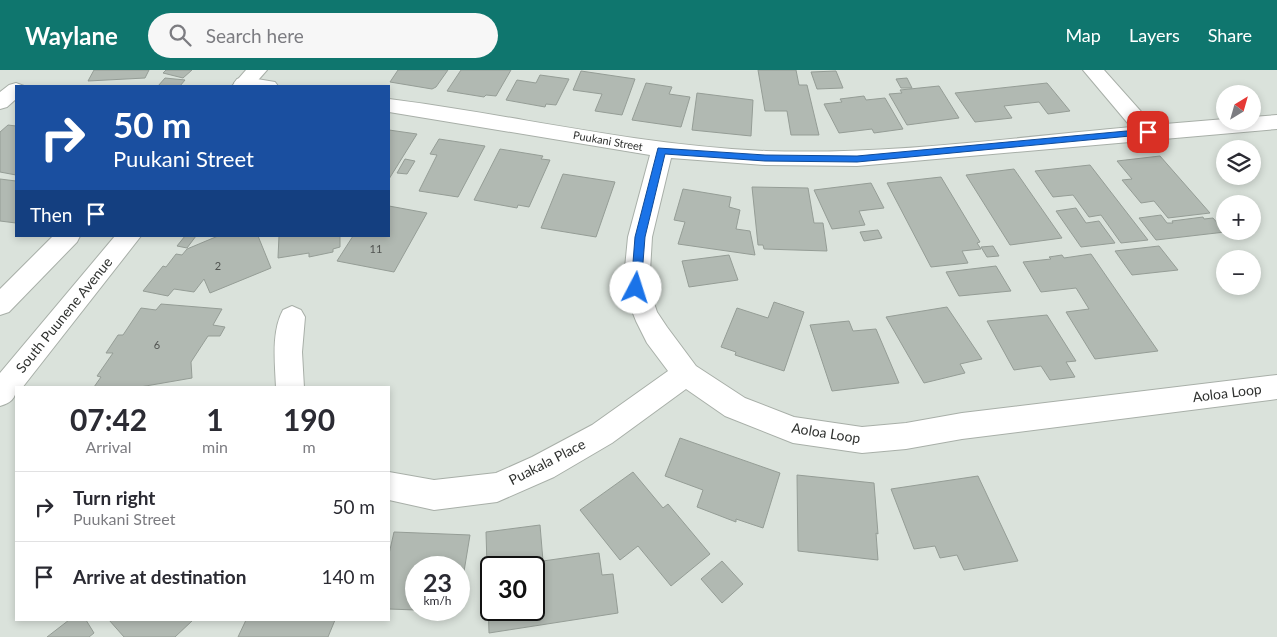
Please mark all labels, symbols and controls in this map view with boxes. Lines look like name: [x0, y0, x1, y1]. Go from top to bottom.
search box: [148, 13, 498, 58]
text: Waylane: [25, 21, 118, 50]
icon: search: [166, 21, 194, 49]
text: Search here: [206, 24, 304, 47]
text: Map: [1065, 24, 1101, 46]
text: Layers: [1129, 24, 1180, 46]
text: Share: [1208, 24, 1252, 46]
north arrow: [1216, 85, 1261, 130]
map controls: [1216, 85, 1261, 295]
text: 50 m: [113, 103, 191, 145]
icon: right: [30, 105, 95, 170]
pin: [1127, 111, 1169, 153]
icon: arrive: [1134, 118, 1162, 146]
street label: Puukani Street: [572, 128, 644, 153]
button: layers: [1216, 140, 1261, 185]
text: Puukani Street: [113, 145, 254, 172]
button: +: [1216, 195, 1261, 240]
icon: arrive: [82, 200, 110, 228]
text: Then: [30, 203, 72, 226]
house number: 11: [370, 242, 382, 255]
button: −: [1216, 250, 1261, 295]
street label: South Puunene Avenue: [12, 254, 115, 376]
house number: 2: [215, 259, 221, 272]
position arrow: [609, 261, 661, 313]
house number: 6: [154, 338, 160, 351]
street label: Aoloa Loop: [1191, 380, 1263, 405]
text: 07:42: [70, 401, 147, 437]
text: 1: [206, 401, 224, 437]
text: 190: [283, 401, 335, 437]
street label: Aoloa Loop: [790, 419, 862, 446]
street label: Puakala Place: [506, 435, 588, 488]
text: Arrival: [85, 437, 132, 456]
text: min: [202, 437, 228, 456]
text: m: [302, 437, 316, 456]
text: Turn right: [73, 486, 155, 509]
icon: right: [30, 493, 58, 521]
text: 50 m: [332, 495, 375, 518]
text: Puukani Street: [73, 509, 175, 528]
speed limit sign: 30: [480, 556, 545, 621]
icon: arrive: [30, 563, 58, 591]
text: Arrive at destination: [73, 565, 246, 588]
text: 140 m: [321, 565, 375, 588]
text: 23: [423, 567, 452, 597]
text: km/h: [423, 593, 452, 608]

